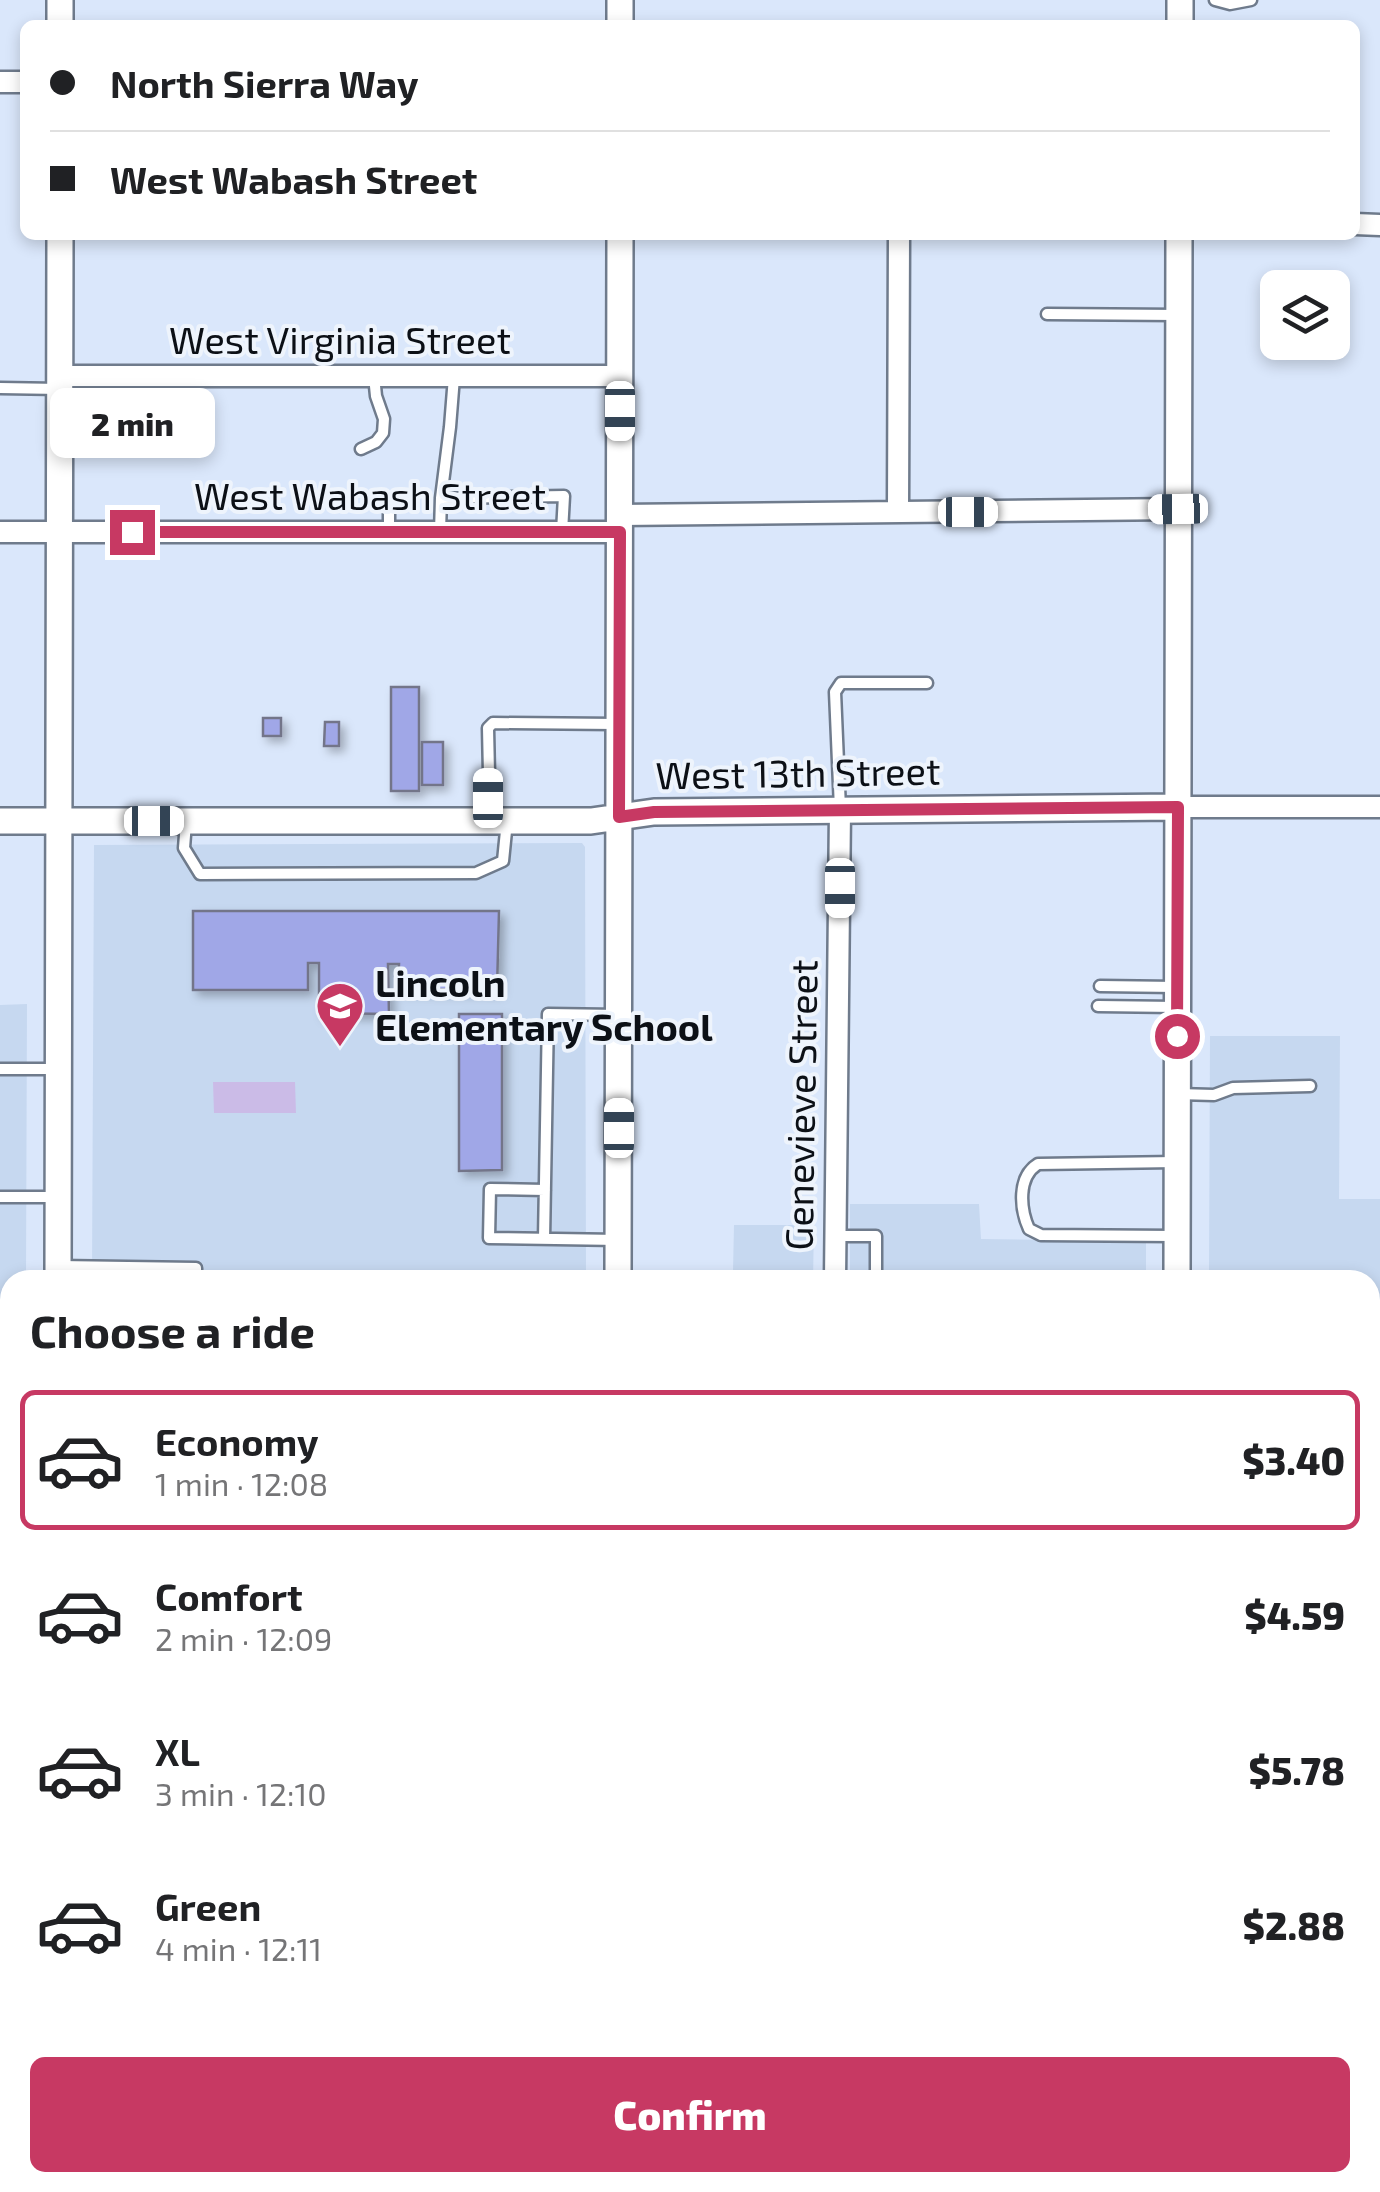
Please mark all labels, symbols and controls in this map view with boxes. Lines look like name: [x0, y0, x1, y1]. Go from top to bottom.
text: North Sierra Way: [110, 60, 419, 106]
text: West Wabash Street: [110, 156, 477, 202]
map controls: [1260, 270, 1350, 360]
button: layers: [1260, 270, 1350, 360]
street label: West Virginia Street: [169, 316, 511, 362]
car: [605, 381, 635, 441]
callout: 2 min: [49, 387, 214, 457]
text: 2 min: [91, 404, 174, 442]
street label: West Wabash Street: [194, 472, 546, 518]
car: [1148, 493, 1208, 525]
car: [938, 497, 998, 527]
route end: [110, 510, 155, 555]
street label: West 13th Street: [655, 747, 941, 797]
car: [473, 768, 503, 828]
car: [124, 806, 184, 836]
car: [825, 858, 855, 918]
place label: Lincoln Elementary School: [375, 959, 713, 1049]
street label: Genevieve Street: [774, 959, 826, 1251]
school or university icon: Lincoln Elementary School: [314, 980, 366, 1048]
route start: [1155, 1014, 1200, 1059]
car: [604, 1098, 634, 1158]
text: Choose a ride: [30, 1303, 315, 1357]
icon: car: [35, 1415, 125, 1505]
text: Economy: [155, 1418, 319, 1464]
text: $3.40: [1242, 1437, 1345, 1483]
text: 1 min · 12:08: [155, 1464, 328, 1502]
icon: car: [35, 1570, 125, 1660]
text: Comfort: [155, 1573, 303, 1619]
text: $4.59: [1244, 1592, 1345, 1638]
text: 2 min · 12:09: [155, 1619, 332, 1657]
icon: car: [35, 1725, 125, 1815]
text: XL: [155, 1728, 200, 1774]
text: $5.78: [1249, 1747, 1345, 1793]
text: 3 min · 12:10: [155, 1774, 327, 1812]
icon: car: [35, 1880, 125, 1970]
text: Green: [155, 1883, 261, 1929]
text: $2.88: [1243, 1902, 1345, 1948]
text: 4 min · 12:11: [155, 1929, 322, 1967]
button: Confirm: [30, 2057, 1350, 2172]

